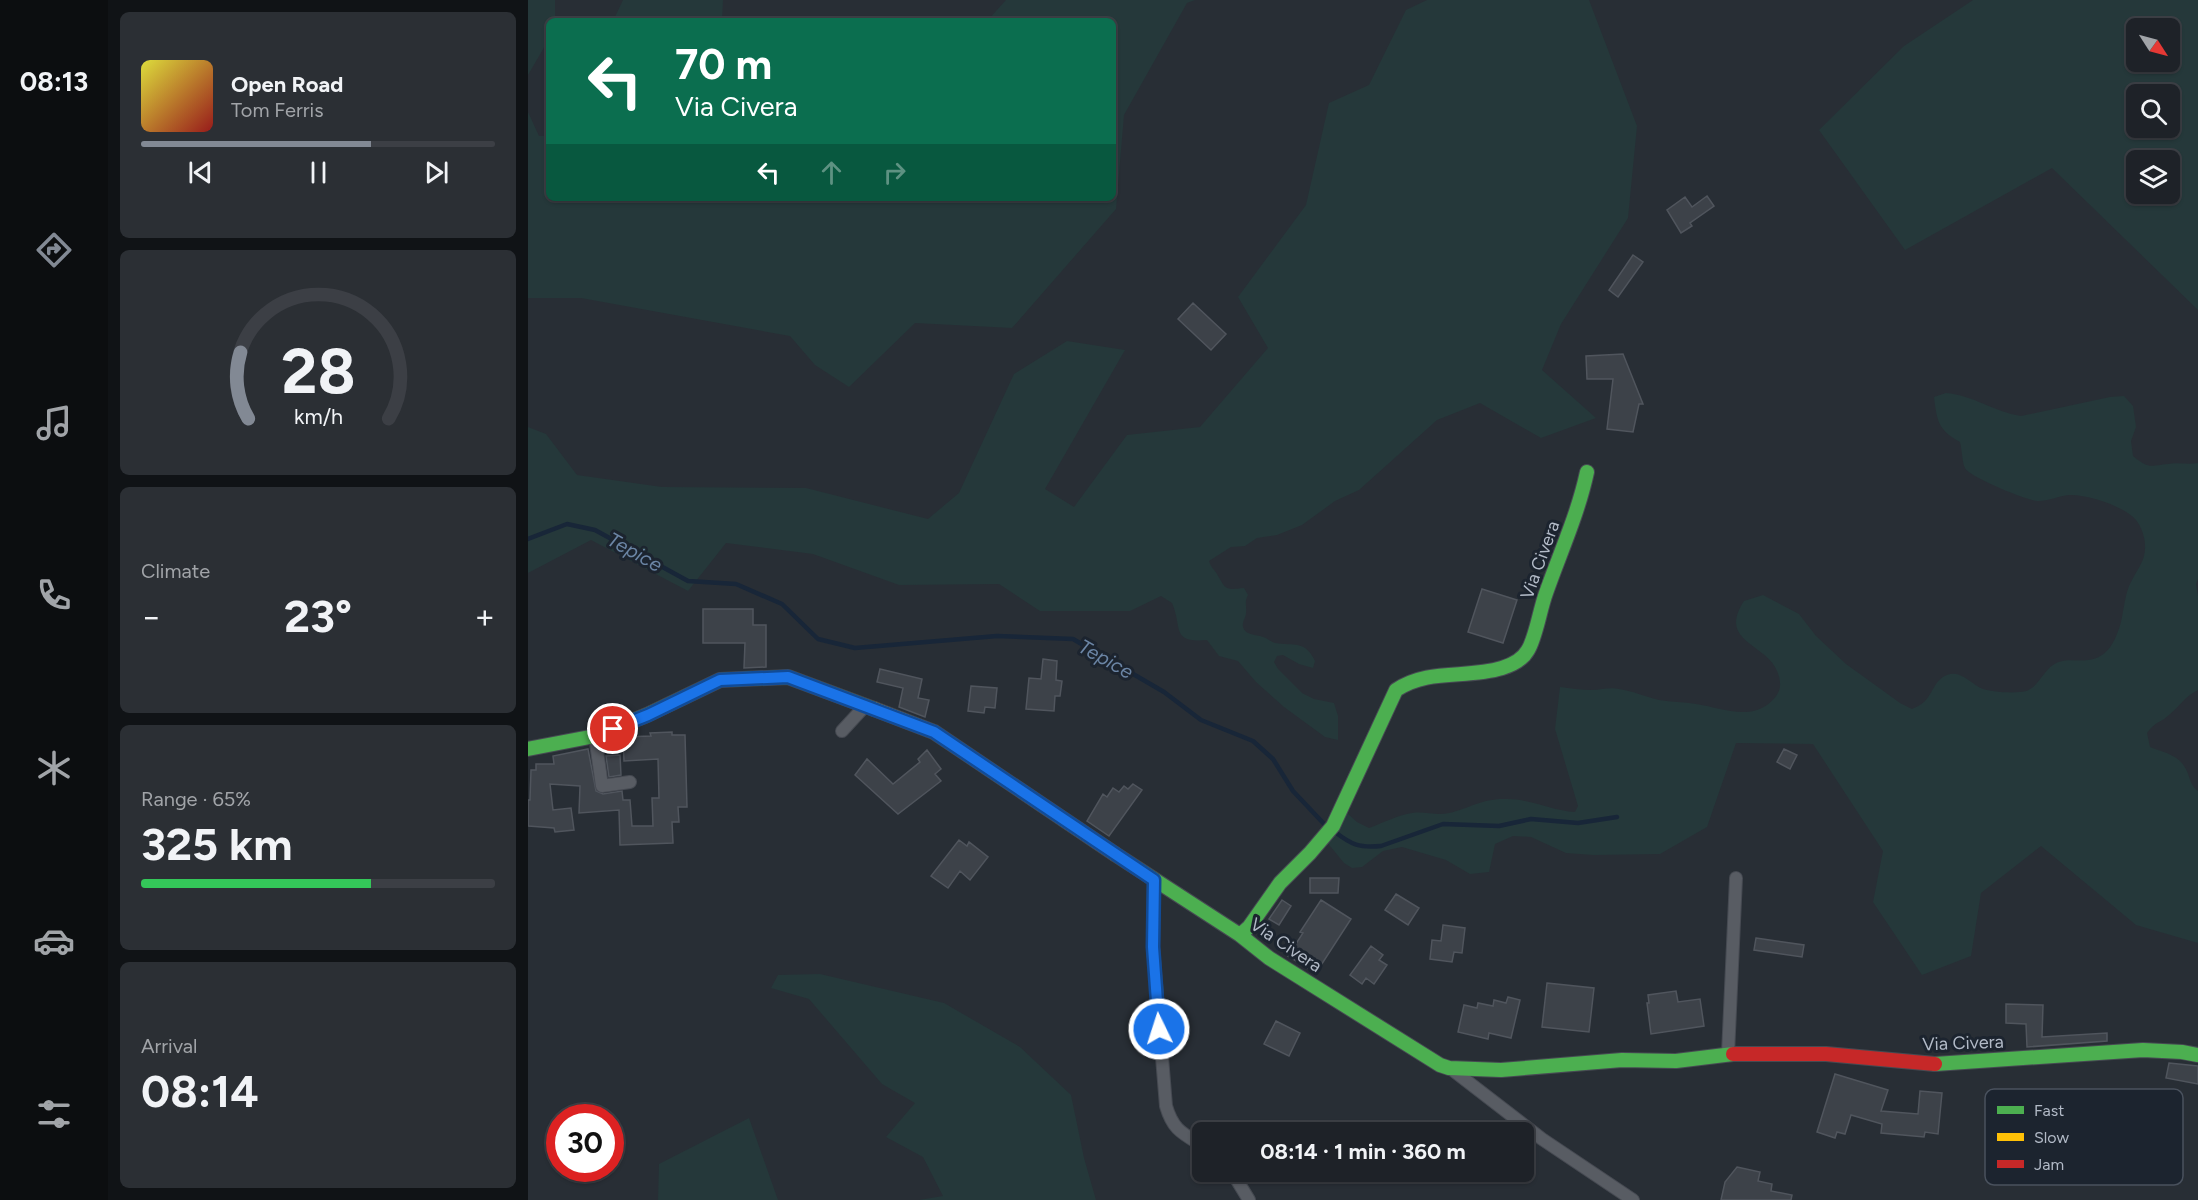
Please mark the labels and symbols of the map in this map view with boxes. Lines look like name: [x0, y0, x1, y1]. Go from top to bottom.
north arrow: [2126, 18, 2180, 72]
street label: Via Civera: [1516, 518, 1564, 602]
water label: Tepice: [603, 527, 667, 577]
water label: Tepice: [1074, 634, 1138, 684]
pin: [587, 703, 638, 754]
street label: Via Civera: [1246, 913, 1326, 977]
position arrow: [1127, 997, 1191, 1061]
street label: Via Civera: [1922, 1031, 2004, 1055]
legend: [1985, 1089, 2183, 1185]
text: Fast: [2034, 1101, 2064, 1120]
speed limit sign: 30: [546, 1104, 624, 1182]
text: Slow: [2034, 1128, 2069, 1147]
text: Jam: [2034, 1155, 2064, 1174]

